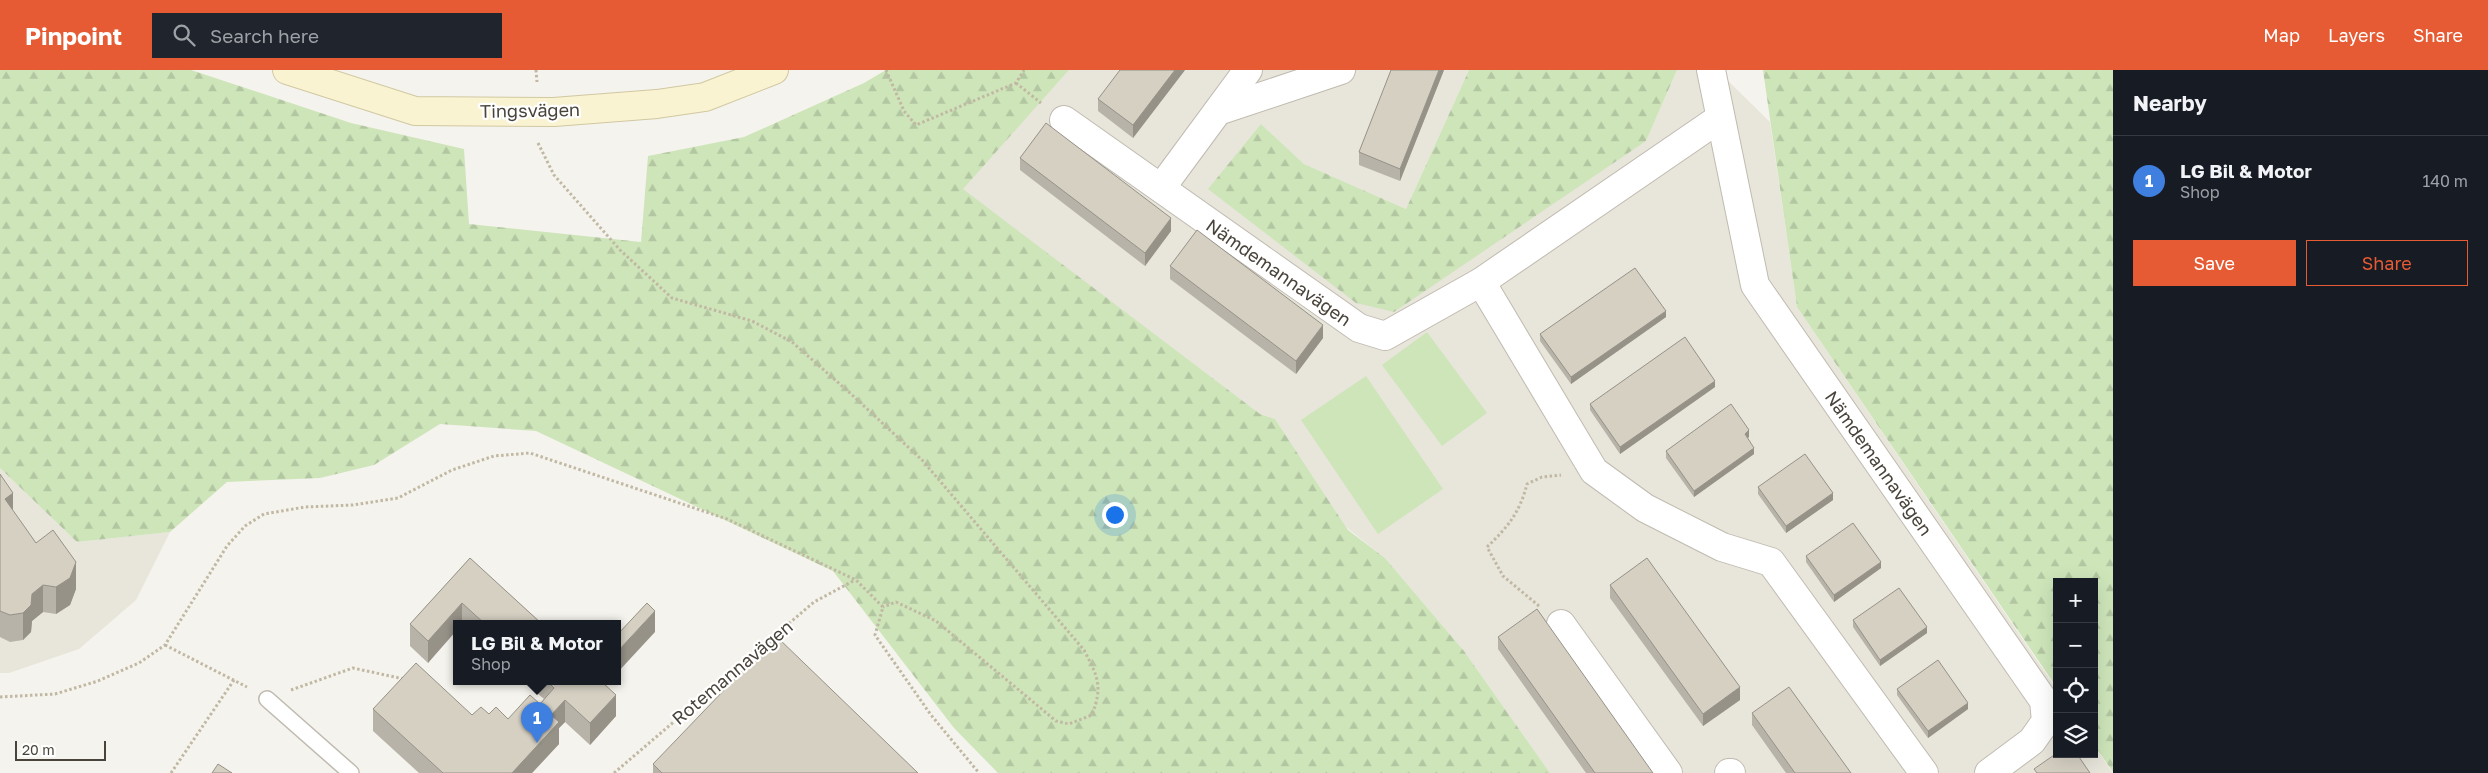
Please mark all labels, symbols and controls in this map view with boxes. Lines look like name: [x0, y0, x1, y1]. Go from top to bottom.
search box: [152, 13, 502, 58]
text: Pinpoint: [25, 21, 122, 50]
icon: search: [170, 21, 198, 49]
text: Search here: [210, 24, 319, 47]
text: Map: [2263, 24, 2300, 46]
text: Layers: [2328, 24, 2385, 46]
text: Share: [2413, 24, 2463, 46]
text: Nearby: [2133, 90, 2207, 116]
street label: Tingsvägen: [480, 98, 580, 122]
text: LG Bil & Motor: [2180, 159, 2312, 182]
text: 1: [2145, 171, 2153, 191]
text: 140 m: [2422, 171, 2468, 191]
text: Shop: [2180, 182, 2220, 202]
street label: Nämdemannavägen: [1202, 214, 1356, 330]
button: Save: [2133, 240, 2296, 286]
button: Share: [2306, 240, 2468, 286]
street label: Nämdemannavägen: [1821, 386, 1937, 540]
your location: [1102, 502, 1128, 528]
map controls: [2053, 578, 2098, 758]
button: +: [2053, 578, 2098, 623]
street label: Rotemannavägen: [667, 615, 797, 729]
popup: [453, 620, 621, 685]
button: −: [2053, 623, 2098, 668]
text: LG Bil & Motor: [471, 631, 603, 654]
text: Shop: [471, 654, 511, 674]
button: locate: [2053, 668, 2098, 713]
pin: 1: [521, 702, 553, 743]
button: layers: [2053, 713, 2098, 758]
scale bar: [15, 738, 106, 761]
text: 20 m: [22, 741, 55, 758]

